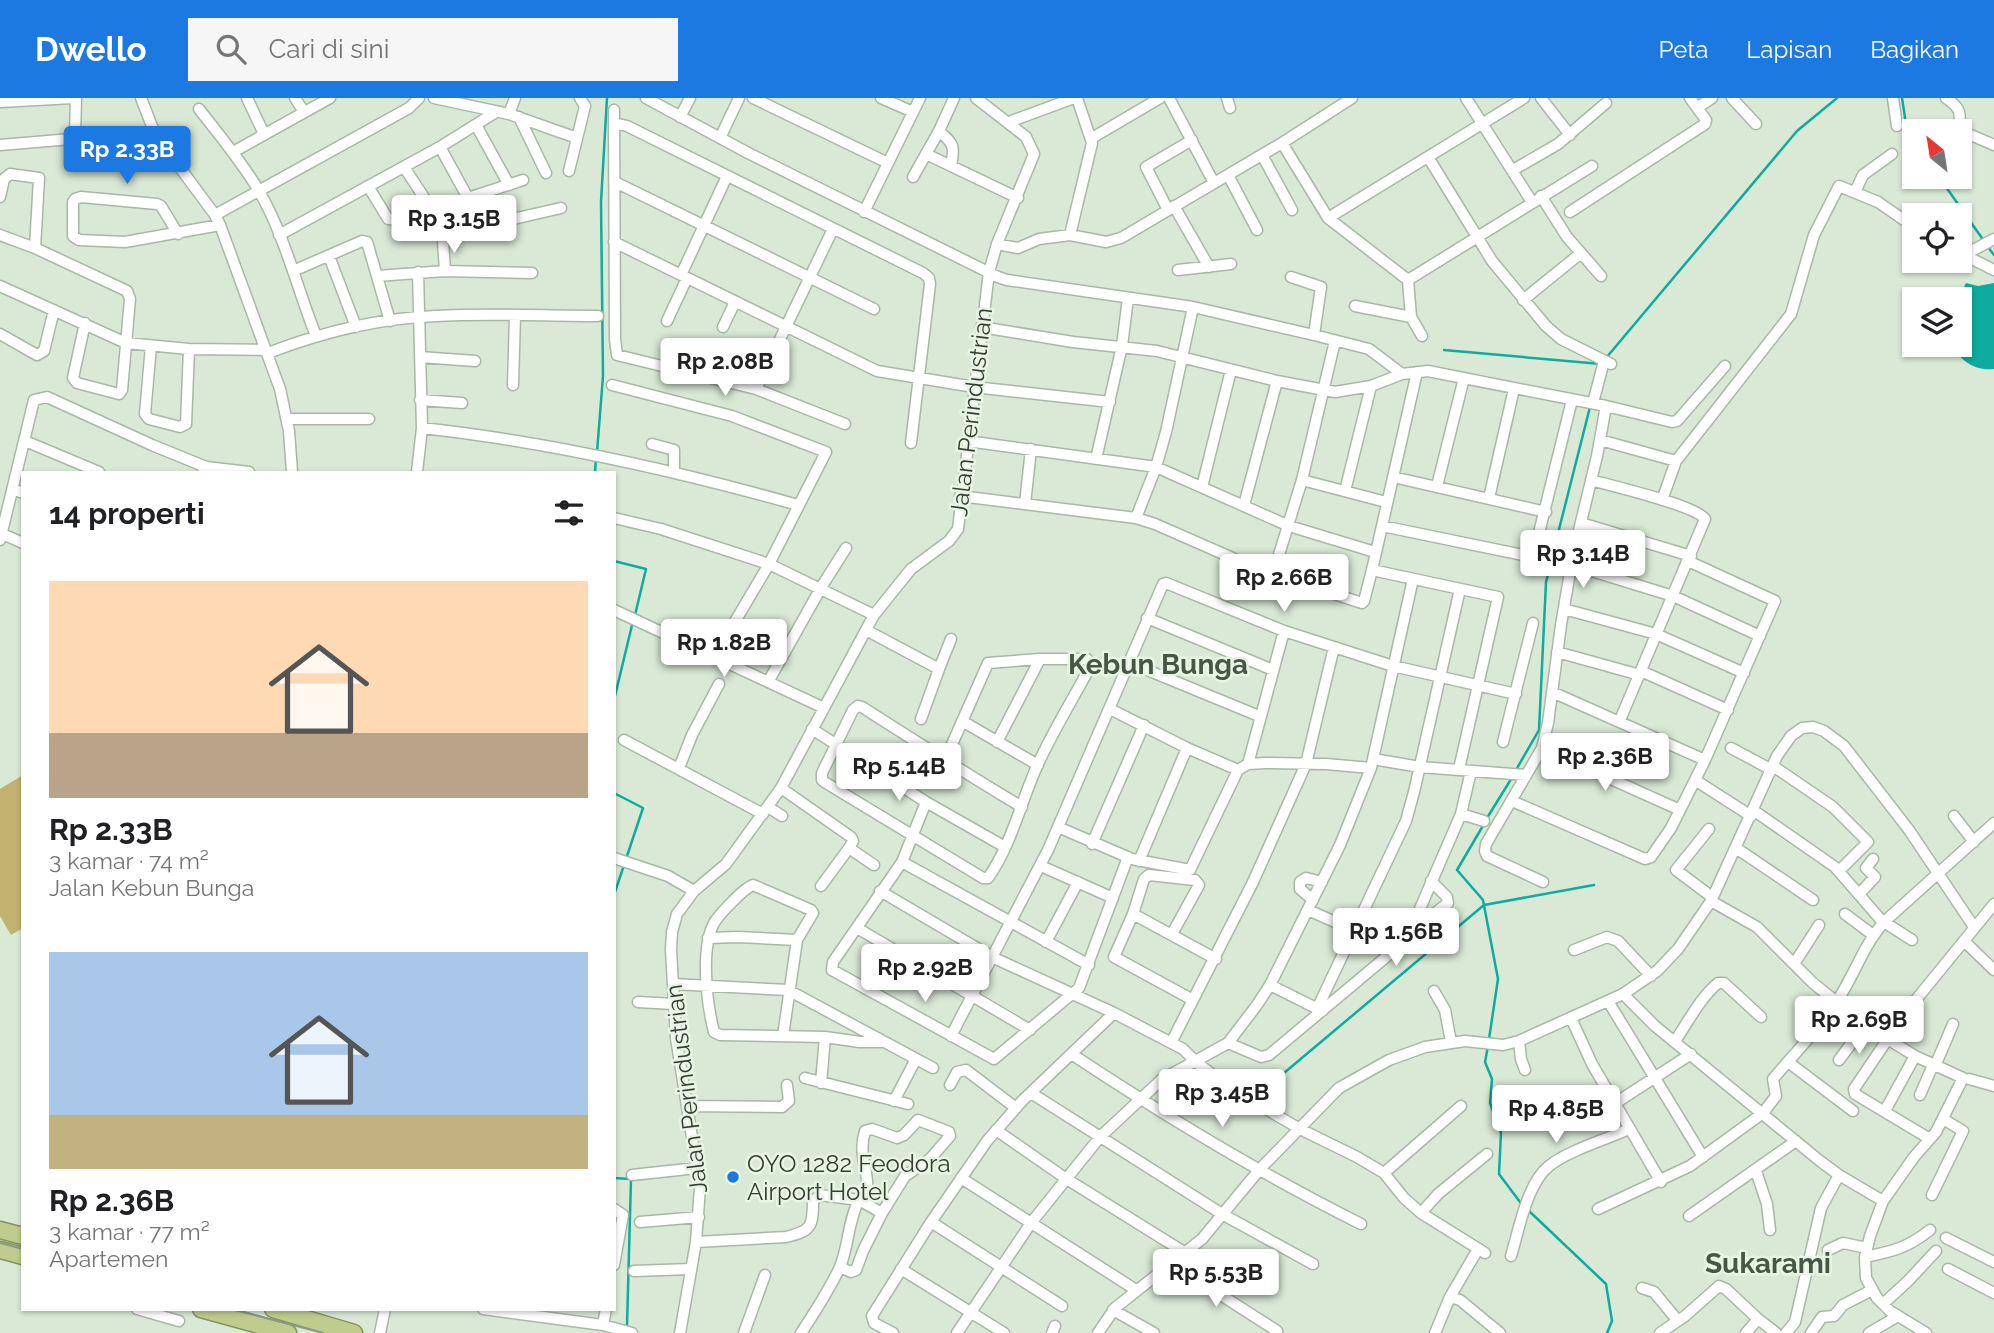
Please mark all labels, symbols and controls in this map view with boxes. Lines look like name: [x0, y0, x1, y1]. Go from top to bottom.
search box: [188, 18, 678, 81]
text: Dwello: [35, 30, 146, 69]
icon: search: [212, 30, 250, 68]
text: Cari di sini: [268, 34, 389, 64]
text: Peta: [1659, 35, 1708, 64]
text: Lapisan: [1746, 35, 1832, 64]
text: Bagikan: [1870, 35, 1959, 64]
north arrow: [1902, 119, 1972, 189]
map controls: [1902, 119, 1972, 357]
pin: Rp 2.33B: [55, 126, 199, 186]
text: Rp 2.33B: [80, 135, 174, 162]
pin: Rp 3.15B: [382, 195, 526, 255]
button: locate: [1902, 203, 1972, 273]
text: Rp 3.15B: [407, 204, 501, 231]
button: layers: [1902, 287, 1972, 357]
street label: Jalan Perindustrian: [944, 306, 998, 518]
pin: Rp 2.08B: [653, 338, 797, 398]
text: Rp 2.08B: [676, 347, 774, 374]
icon: filters: [550, 494, 588, 532]
text: 14 properti: [49, 496, 205, 531]
pin: Rp 3.14B: [1511, 531, 1655, 590]
text: Rp 3.14B: [1536, 539, 1630, 566]
pin: Rp 2.66B: [1212, 554, 1356, 614]
text: Rp 2.66B: [1236, 563, 1333, 590]
pin: Rp 1.82B: [652, 620, 796, 679]
icon: home: [256, 626, 382, 752]
text: Rp 1.82B: [677, 628, 771, 655]
district label: Kebun Bunga: [1068, 648, 1248, 681]
pin: Rp 2.36B: [1533, 734, 1677, 793]
text: Rp 2.36B: [1557, 742, 1653, 769]
pin: Rp 5.14B: [827, 744, 971, 803]
text: Rp 5.14B: [852, 752, 946, 779]
text: Rp 2.33B: [49, 812, 173, 847]
text: 3 kamar · 74 m²: [49, 847, 209, 874]
text: Jalan Kebun Bunga: [49, 874, 254, 901]
pin: Rp 1.56B: [1324, 908, 1468, 968]
text: Rp 1.56B: [1349, 917, 1443, 944]
pin: Rp 2.92B: [853, 944, 997, 1004]
text: Rp 2.92B: [877, 953, 973, 980]
street label: Jalan Perindustrian: [659, 983, 713, 1195]
pin: Rp 2.69B: [1787, 996, 1931, 1056]
icon: home: [256, 997, 382, 1123]
text: Rp 2.69B: [1811, 1005, 1907, 1032]
pin: Rp 3.45B: [1150, 1070, 1294, 1129]
text: Rp 3.45B: [1175, 1078, 1269, 1105]
pin: Rp 4.85B: [1484, 1086, 1628, 1145]
text: Rp 4.85B: [1508, 1094, 1604, 1121]
place label: OYO 1282 Feodora Airport Hotel: [747, 1149, 951, 1206]
marker: OYO 1282 Feodora Airport Hotel: [725, 1169, 741, 1185]
text: Rp 2.36B: [49, 1183, 174, 1218]
text: 3 kamar · 77 m²: [49, 1218, 210, 1245]
text: Apartemen: [49, 1245, 168, 1272]
district label: Sukarami: [1705, 1247, 1831, 1280]
pin: Rp 5.53B: [1144, 1250, 1288, 1309]
text: Rp 5.53B: [1169, 1258, 1263, 1285]

